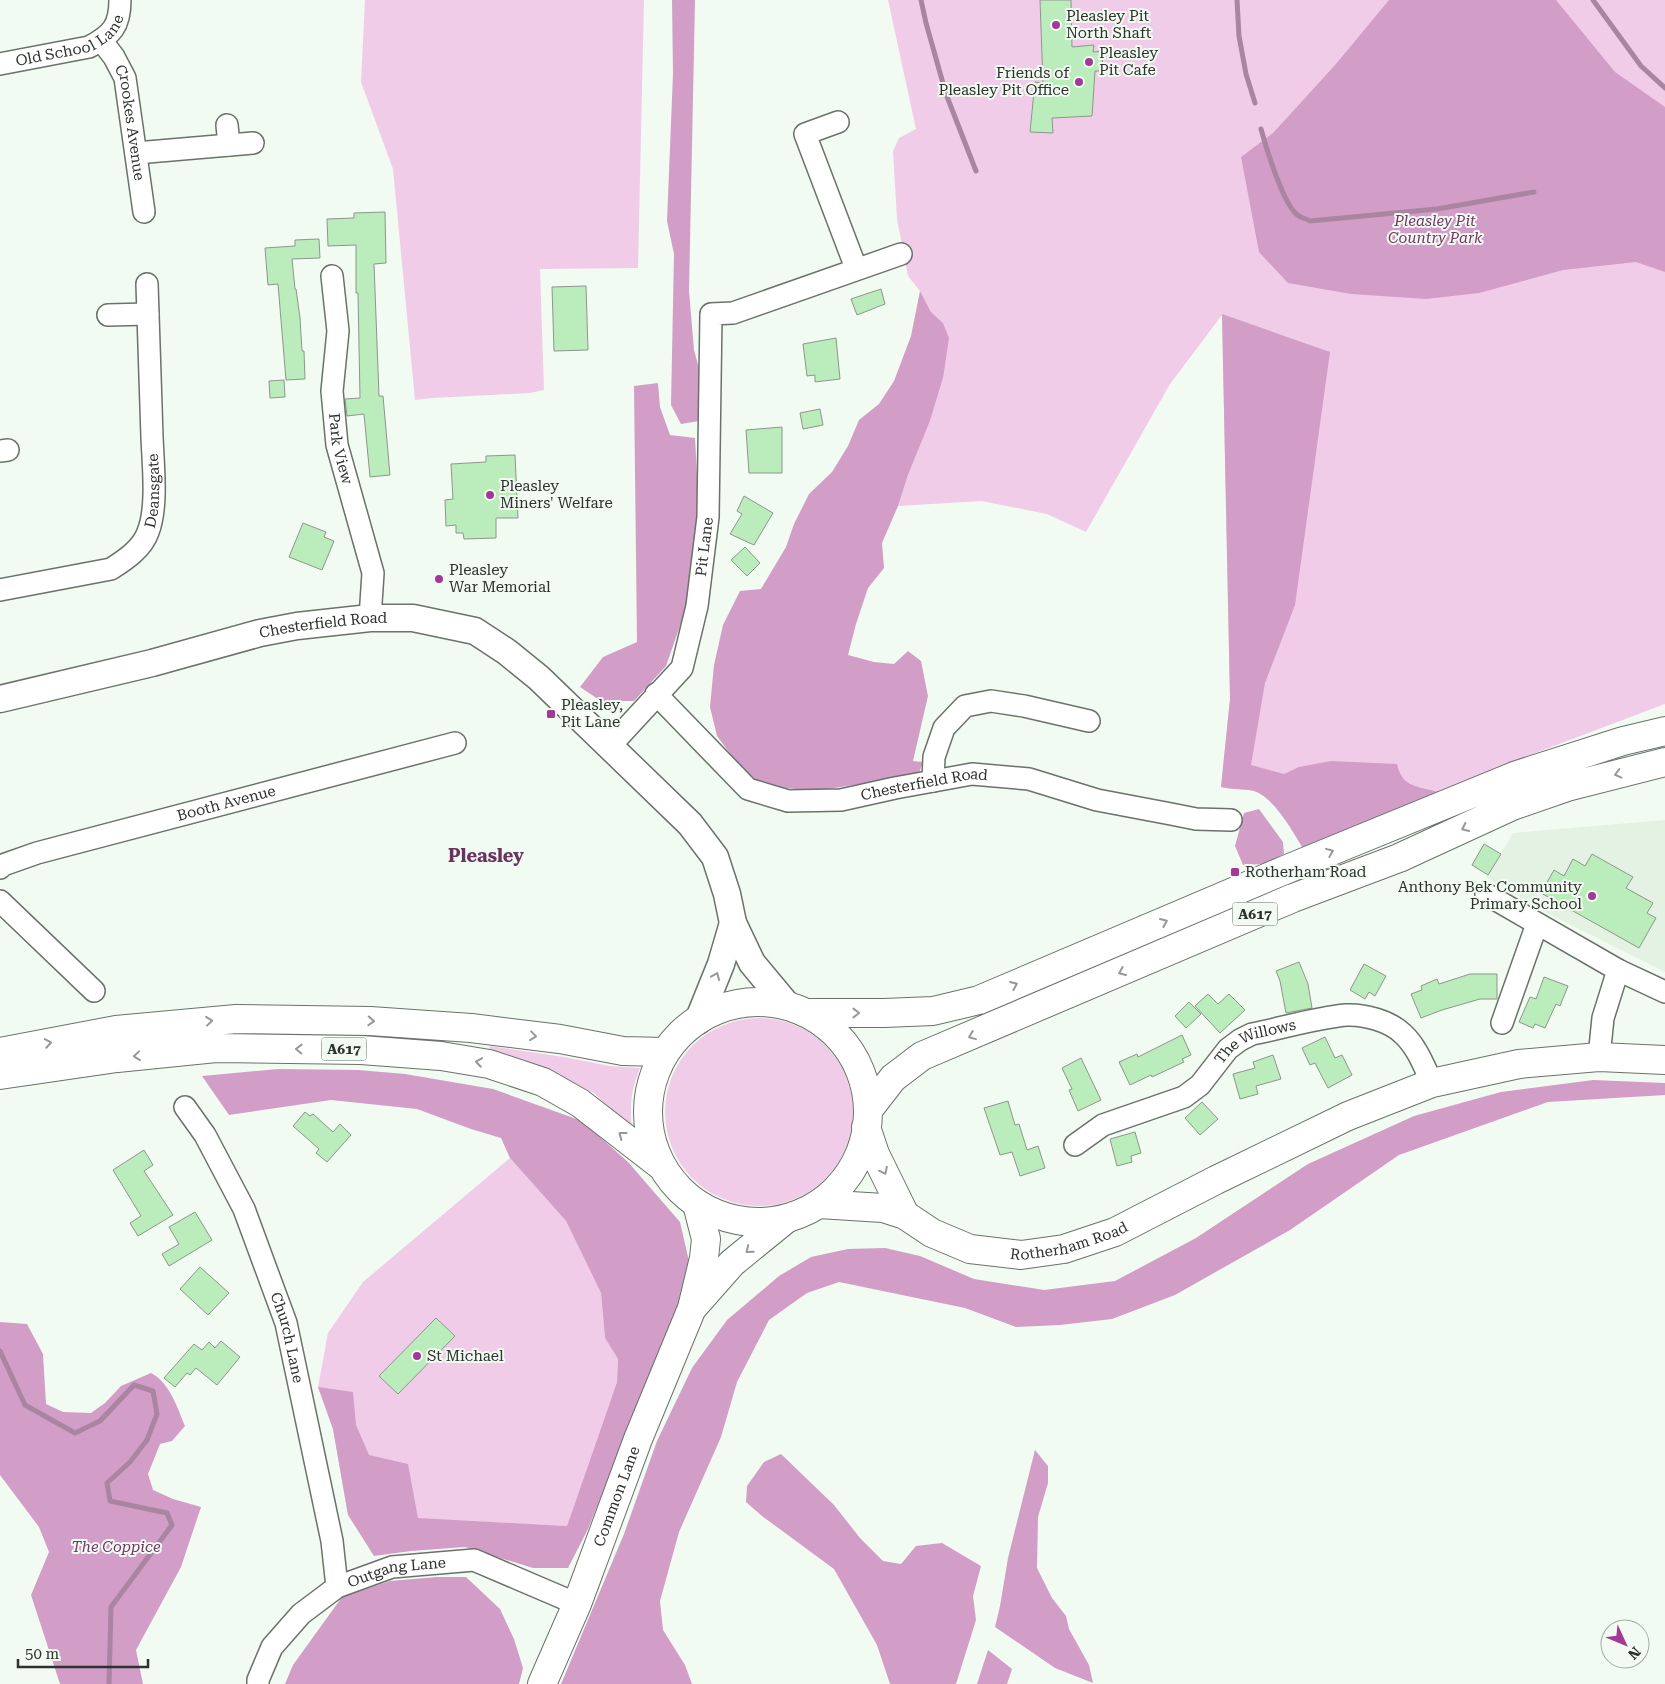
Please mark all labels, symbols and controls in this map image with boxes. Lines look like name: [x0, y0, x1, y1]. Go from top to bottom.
place label: Pleasley Pit North Shaft: [1066, 7, 1152, 42]
street label: Old School Lane: [14, 13, 128, 70]
marker: Pleasley Pit North Shaft: [1050, 19, 1062, 31]
place label: Pleasley Pit Cafe: [1099, 44, 1158, 79]
marker: Pleasley Pit Cafe: [1083, 56, 1095, 68]
street label: Crookes Avenue: [111, 62, 148, 182]
place label: Friends of Pleasley Pit Office: [939, 64, 1070, 99]
marker: Friends of Pleasley Pit Office: [1073, 76, 1085, 88]
park label: Pleasley Pit Country Park: [1388, 212, 1483, 247]
street label: Park View: [325, 412, 357, 487]
street label: Deansgate: [141, 453, 163, 530]
place label: Pleasley Miners' Welfare: [500, 477, 613, 512]
marker: Pleasley Miners' Welfare: [484, 489, 496, 501]
street label: Pit Lane: [692, 516, 717, 577]
place label: Pleasley War Memorial: [449, 561, 551, 596]
marker: Pleasley War Memorial: [433, 573, 445, 585]
street label: Chesterfield Road: [258, 609, 387, 642]
place label: Pleasley, Pit Lane: [561, 696, 623, 731]
marker: Pleasley, Pit Lane: [545, 708, 557, 720]
street label: Chesterfield Road: [859, 765, 989, 804]
one-way arrow: [1613, 768, 1622, 779]
street label: Booth Avenue: [175, 782, 278, 825]
one-way arrow: [1461, 822, 1470, 832]
district label: Pleasley: [448, 845, 524, 866]
one-way arrow: [1325, 847, 1333, 857]
place label: Rotherham Road: [1245, 863, 1367, 881]
marker: Rotherham Road: [1229, 866, 1241, 878]
place label: Anthony Bek Community Primary School: [1398, 878, 1582, 913]
marker: Anthony Bek Community Primary School: [1586, 890, 1598, 902]
road number: A617: [1232, 902, 1278, 926]
one-way arrow: [1159, 918, 1168, 928]
one-way arrow: [1118, 965, 1127, 976]
one-way arrow: [710, 972, 721, 981]
one-way arrow: [1009, 981, 1018, 992]
one-way arrow: [852, 1008, 860, 1018]
one-way arrow: [368, 1015, 376, 1026]
street label: The Willows: [1211, 1015, 1298, 1068]
one-way arrow: [205, 1016, 213, 1027]
one-way arrow: [968, 1029, 977, 1040]
one-way arrow: [529, 1030, 537, 1041]
one-way arrow: [44, 1038, 52, 1048]
road number: A617: [322, 1038, 366, 1060]
one-way arrow: [295, 1044, 303, 1054]
one-way arrow: [133, 1050, 141, 1061]
one-way arrow: [474, 1057, 482, 1068]
one-way arrow: [618, 1132, 628, 1141]
one-way arrow: [878, 1166, 888, 1175]
street label: Rotherham Road: [1009, 1218, 1131, 1264]
one-way arrow: [745, 1244, 754, 1253]
street label: Church Lane: [266, 1290, 307, 1385]
place label: St Michael: [427, 1347, 504, 1365]
marker: St Michael: [411, 1350, 423, 1362]
street label: Common Lane: [590, 1444, 644, 1549]
park label: The Coppice: [71, 1538, 161, 1556]
street label: Outgang Lane: [345, 1553, 447, 1591]
north arrow: [1600, 1619, 1650, 1669]
scale bar: [18, 1636, 148, 1668]
text: N: [1625, 1644, 1644, 1663]
text: 50 m: [25, 1645, 60, 1663]

